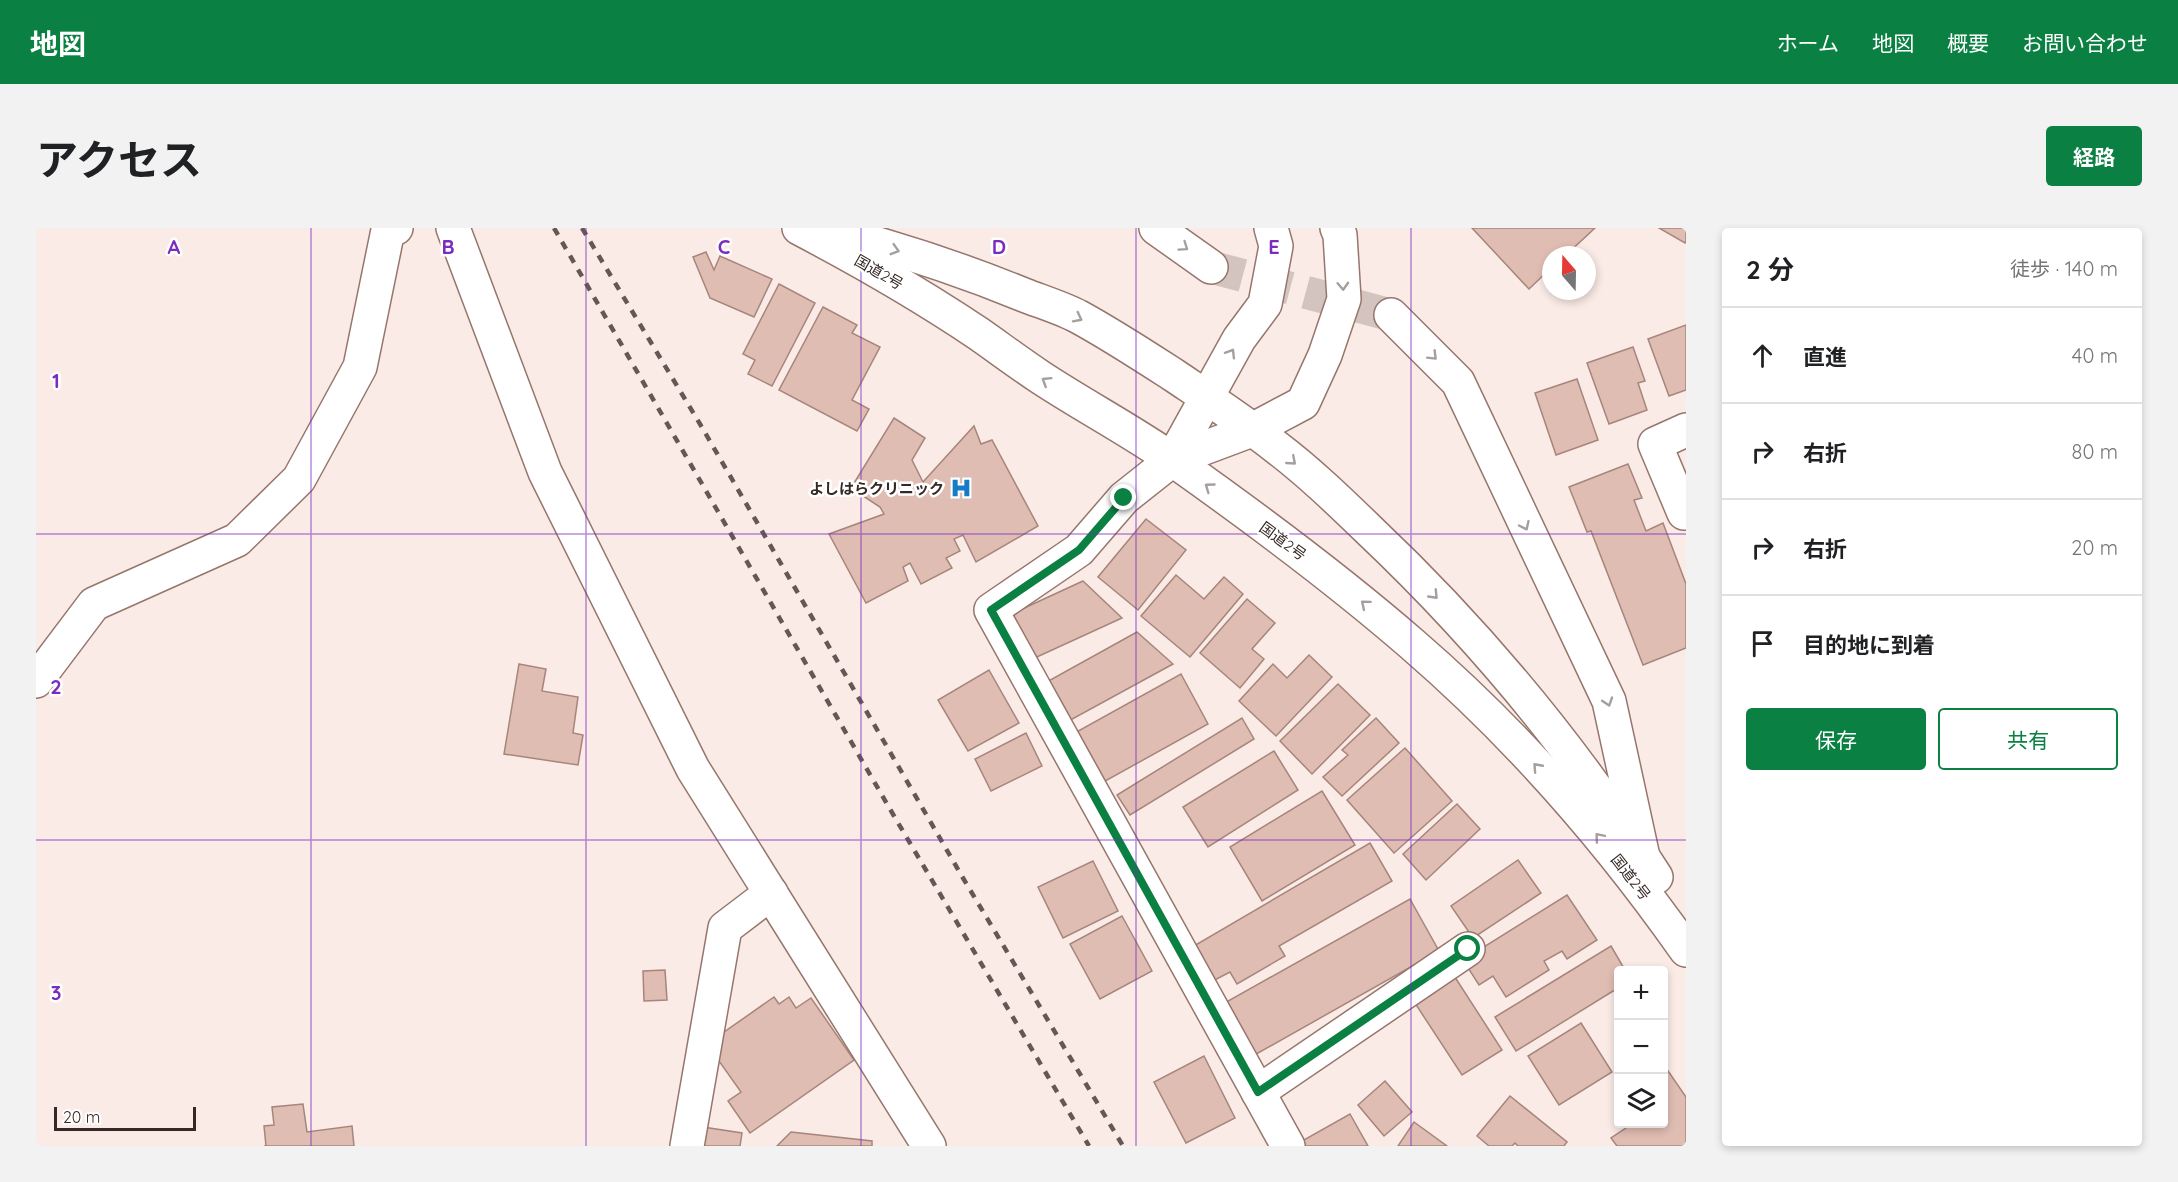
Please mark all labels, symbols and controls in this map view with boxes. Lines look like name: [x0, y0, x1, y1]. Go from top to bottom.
text: 地図: [30, 26, 86, 61]
text: ホーム: [1777, 30, 1839, 56]
text: 地図: [1872, 30, 1914, 56]
text: 概要: [1947, 30, 1989, 56]
text: お問い合わせ: [2022, 30, 2148, 56]
button: 経路: [2046, 126, 2142, 186]
text: アクセス: [36, 133, 202, 186]
text: A: [168, 234, 181, 259]
text: B: [441, 234, 455, 259]
text: C: [718, 234, 731, 259]
text: D: [992, 234, 1006, 259]
text: E: [1268, 234, 1280, 259]
one-way arrow: [1177, 240, 1188, 251]
one-way arrow: [889, 243, 900, 255]
north arrow: [1542, 246, 1596, 300]
street label: 国道2号: [851, 250, 907, 294]
text: 2 分: [1746, 253, 1794, 286]
text: 徒歩 · 140 m: [2010, 256, 2118, 281]
one-way arrow: [1337, 281, 1350, 290]
one-way arrow: [1072, 311, 1082, 322]
icon: ahead: [1746, 339, 1779, 372]
text: 直進: [1803, 343, 1847, 371]
text: 40 m: [2072, 343, 2118, 368]
one-way arrow: [1223, 349, 1235, 359]
one-way arrow: [1425, 349, 1436, 360]
text: 1: [52, 368, 60, 393]
one-way arrow: [1042, 376, 1052, 388]
icon: right: [1746, 435, 1779, 468]
text: 右折: [1803, 439, 1847, 467]
text: 80 m: [2072, 439, 2118, 464]
one-way arrow: [1285, 454, 1296, 465]
hospital icon: よしはらクリニック: [949, 476, 973, 500]
place label: よしはらクリニック: [809, 479, 944, 498]
one-way arrow: [1205, 483, 1216, 494]
route end: [1110, 484, 1136, 510]
street label: 国道2号: [1256, 518, 1310, 564]
one-way arrow: [1518, 519, 1530, 530]
icon: right: [1746, 531, 1779, 564]
text: 右折: [1803, 535, 1847, 563]
text: 20 m: [2071, 535, 2118, 560]
one-way arrow: [1427, 588, 1438, 598]
one-way arrow: [1361, 600, 1372, 611]
icon: arrive: [1746, 627, 1779, 660]
text: 目的地に到着: [1803, 631, 1935, 659]
text: 2: [50, 674, 62, 699]
one-way arrow: [1601, 696, 1614, 707]
button: 保存: [1746, 708, 1926, 770]
button: 共有: [1938, 708, 2118, 770]
one-way arrow: [1533, 763, 1544, 774]
one-way arrow: [1595, 833, 1606, 844]
street label: 国道2号: [1607, 850, 1655, 904]
route start: [1454, 935, 1480, 961]
map controls: [1614, 966, 1668, 1128]
button: +: [1614, 966, 1668, 1020]
text: 3: [51, 980, 61, 1005]
button: −: [1614, 1020, 1668, 1074]
button: layers: [1614, 1074, 1668, 1128]
scale bar: [54, 1104, 196, 1132]
text: 20 m: [63, 1107, 100, 1127]

